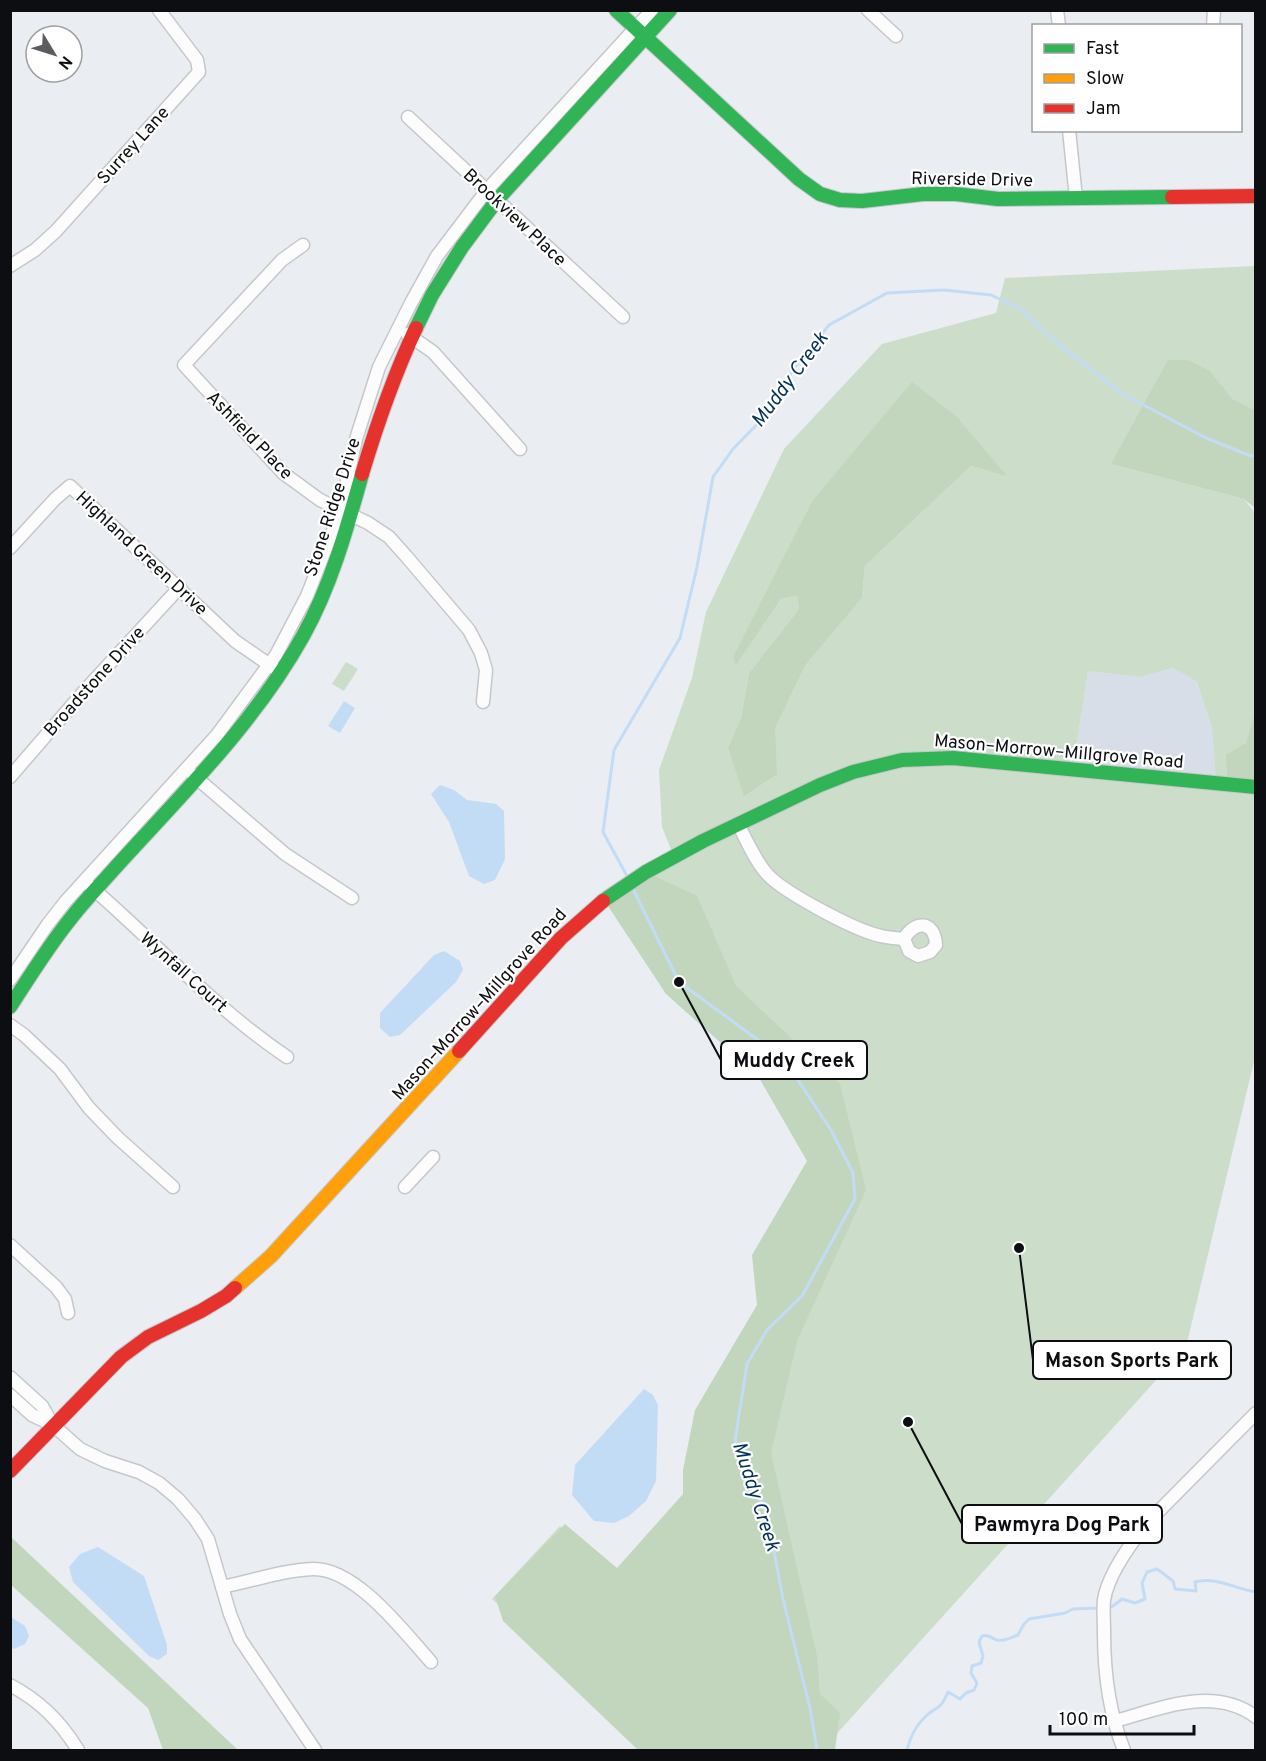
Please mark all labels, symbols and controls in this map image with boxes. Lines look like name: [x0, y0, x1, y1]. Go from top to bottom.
north arrow: [24, 24, 84, 84]
legend: [1032, 24, 1242, 132]
text: Fast: [1086, 38, 1119, 61]
text: N: [53, 51, 76, 73]
text: Slow: [1086, 68, 1124, 91]
text: Jam: [1086, 98, 1121, 121]
street label: Surrey Lane: [93, 102, 175, 190]
street label: Brookview Place: [457, 164, 570, 272]
street label: Riverside Drive: [911, 168, 1033, 193]
water label: Muddy Creek: [746, 326, 836, 433]
street label: Ashfield Place: [201, 387, 297, 485]
street label: Stone Ridge Drive: [300, 435, 367, 580]
street label: Highland Green Drive: [70, 487, 212, 621]
street label: Broadstone Drive: [40, 622, 151, 742]
street label: Mason–Morrow–Millgrove Road: [933, 730, 1185, 775]
street label: Mason–Morrow–Millgrove Road: [388, 904, 572, 1106]
street label: Wynfall Court: [134, 928, 232, 1018]
callout: Muddy Creek: [721, 1041, 867, 1079]
text: Muddy Creek: [733, 1049, 855, 1075]
callout: Mason Sports Park: [1033, 1341, 1231, 1379]
text: Mason Sports Park: [1045, 1349, 1219, 1375]
water label: Muddy Creek: [725, 1439, 785, 1555]
callout: Pawmyra Dog Park: [962, 1505, 1162, 1543]
text: Pawmyra Dog Park: [974, 1513, 1150, 1539]
scale bar: [1050, 1698, 1194, 1736]
text: 100 m: [1059, 1709, 1108, 1732]

